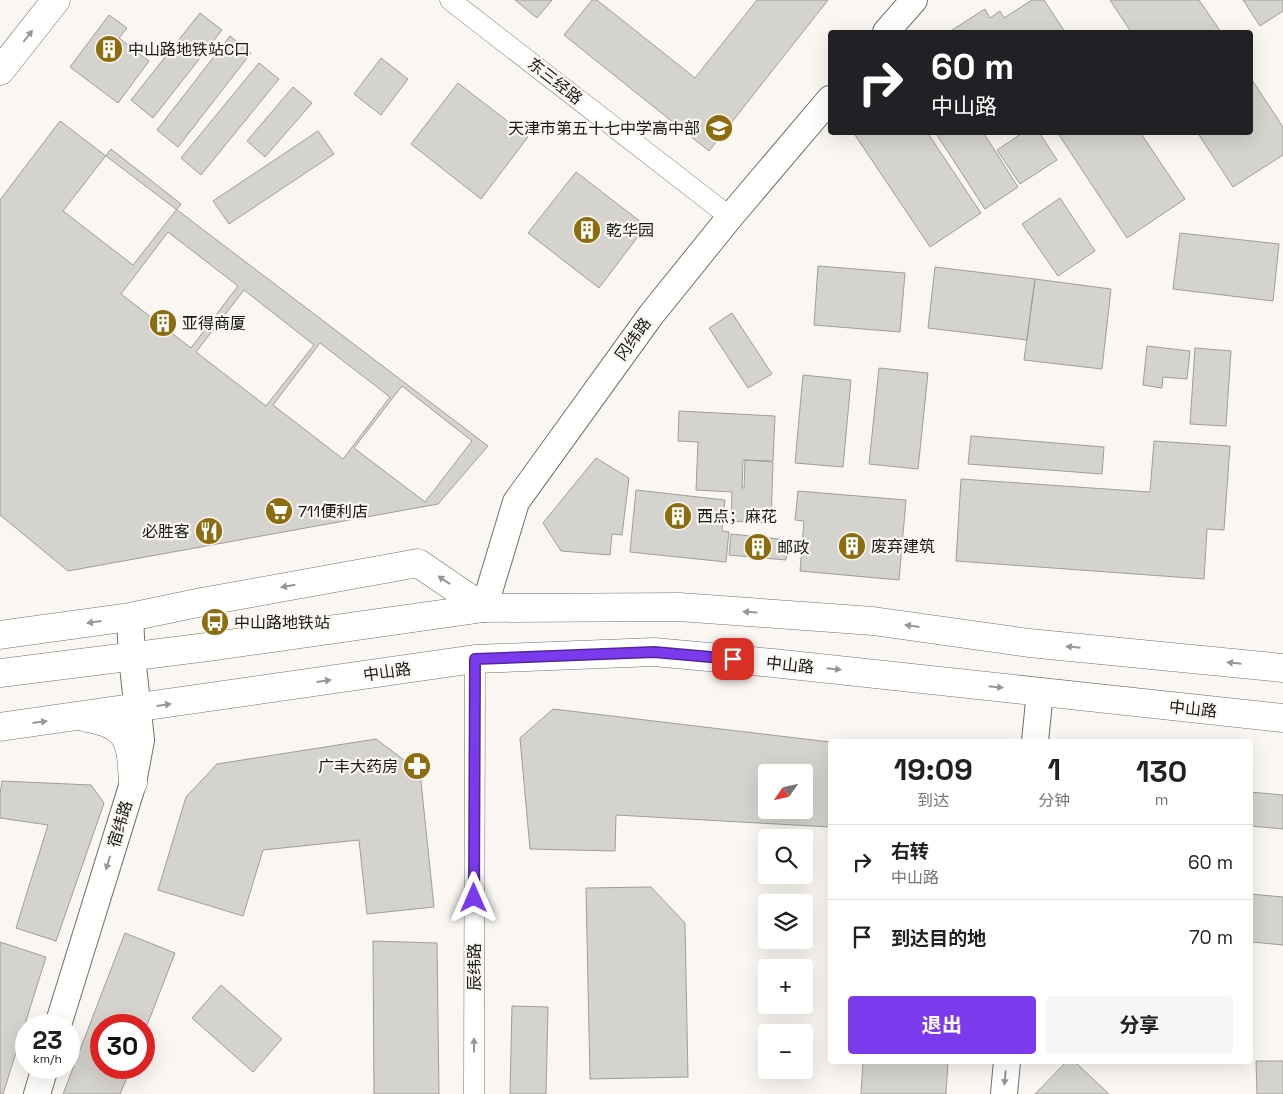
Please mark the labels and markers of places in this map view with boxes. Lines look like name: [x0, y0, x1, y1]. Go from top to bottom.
building icon: 中山路地铁站C口: [94, 34, 124, 64]
place label: 中山路地铁站C口: [128, 39, 250, 60]
school or university icon: 天津市第五十七中学高中部: [704, 113, 734, 143]
place label: 天津市第五十七中学高中部: [508, 118, 700, 139]
building icon: 乾华园: [572, 215, 602, 245]
place label: 乾华园: [606, 220, 654, 241]
building icon: 亚得商厦: [148, 308, 178, 338]
place label: 亚得商厦: [182, 313, 246, 334]
supermarket icon: 711便利店: [264, 496, 294, 526]
place label: 711便利店: [298, 501, 368, 522]
building icon: 西点；麻花: [663, 501, 693, 531]
place label: 西点；麻花: [697, 506, 777, 527]
restaurant icon: 必胜客: [194, 516, 224, 546]
place label: 必胜客: [142, 521, 190, 542]
building icon: 废弃建筑: [837, 531, 867, 561]
building icon: 邮政: [743, 532, 773, 562]
place label: 废弃建筑: [871, 536, 935, 557]
place label: 邮政: [777, 537, 809, 558]
bus stop icon: 中山路地铁站: [200, 607, 230, 637]
place label: 中山路地铁站: [234, 612, 330, 633]
pin: [712, 638, 754, 680]
pharmacy icon: 广丰大药房: [402, 751, 432, 781]
place label: 广丰大药房: [318, 756, 398, 777]

